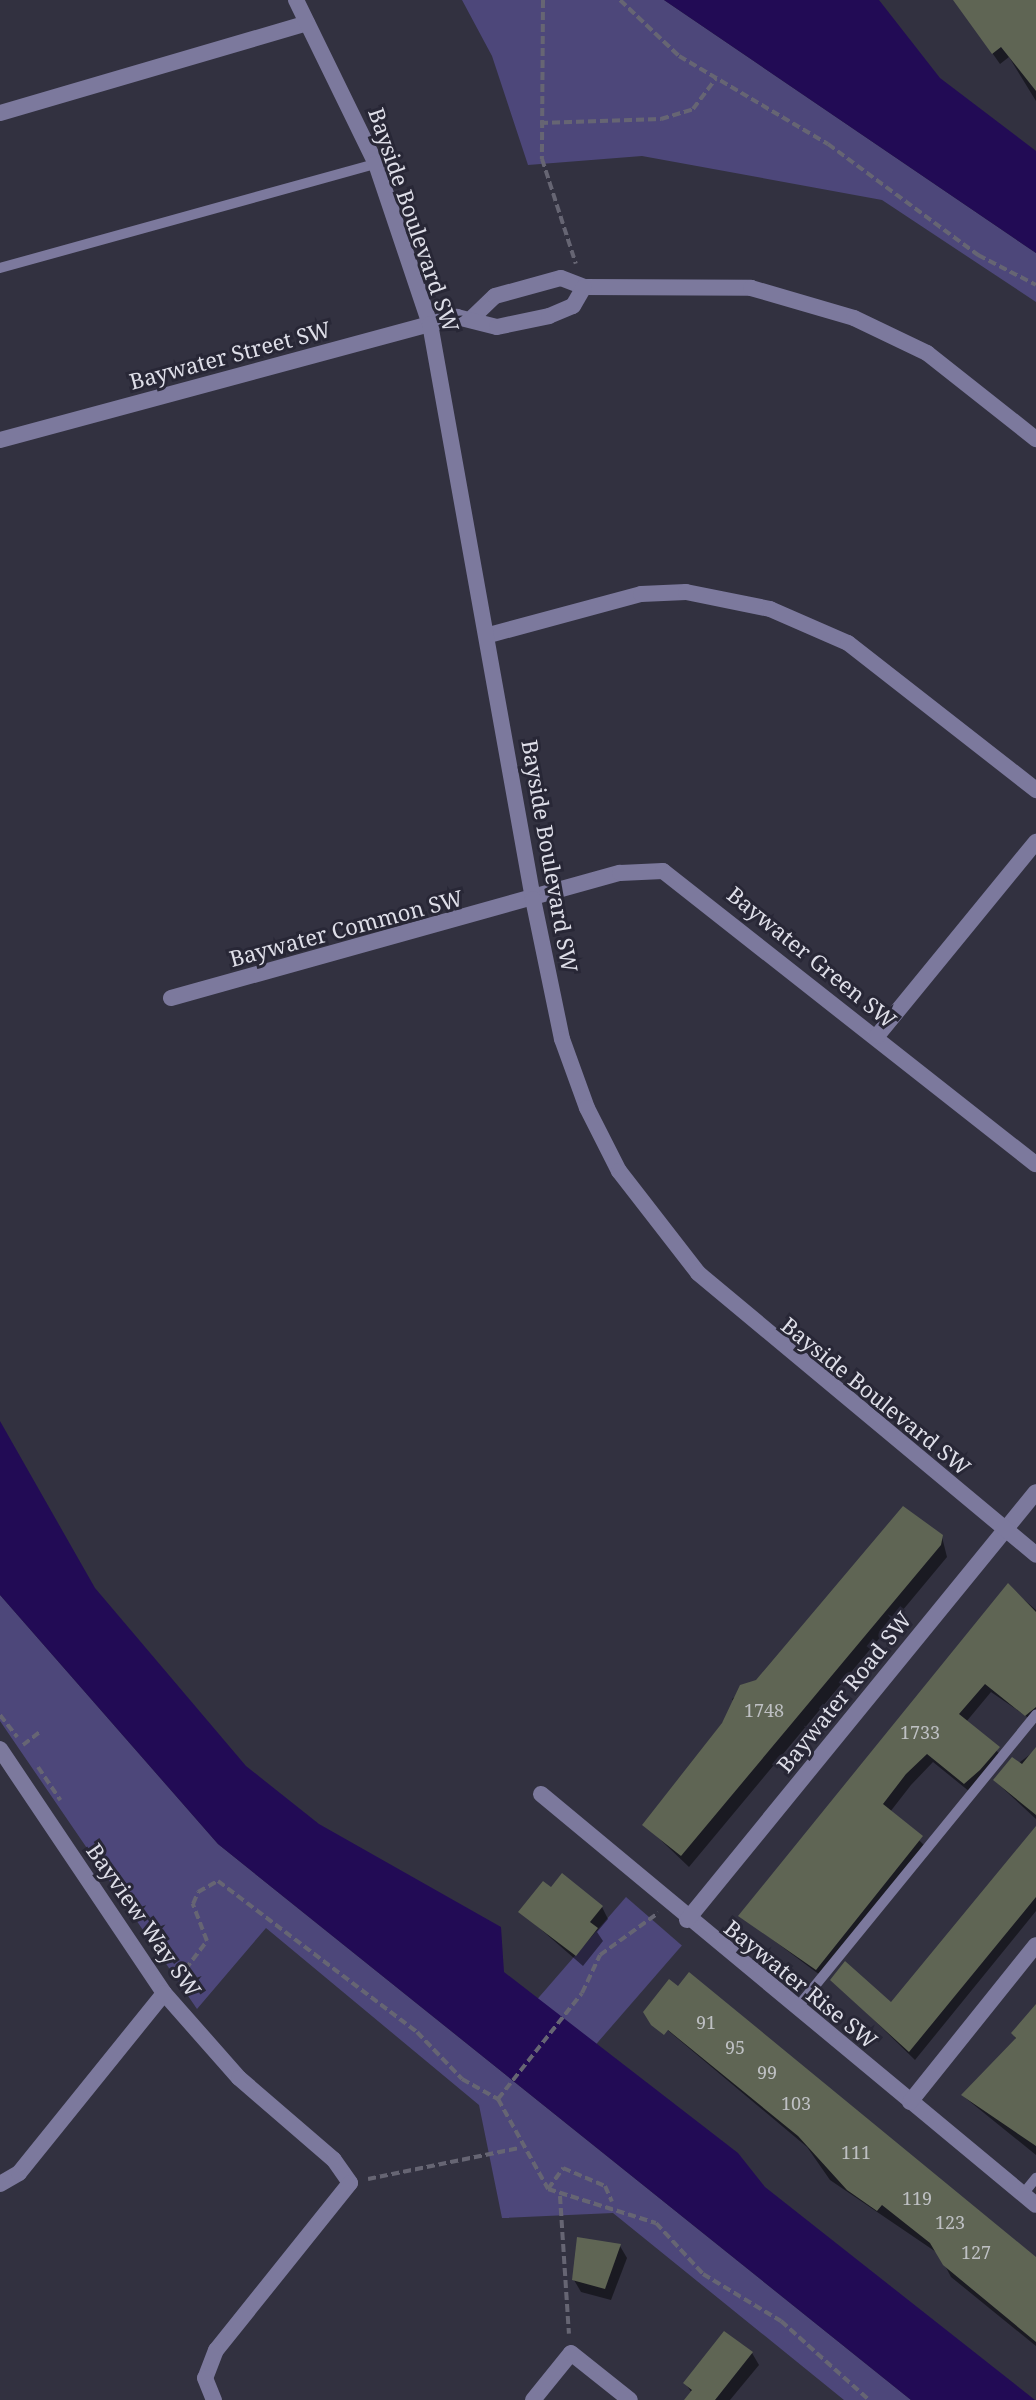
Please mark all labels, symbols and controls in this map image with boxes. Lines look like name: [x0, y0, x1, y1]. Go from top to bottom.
street label: Bayside Boulevard SW: [363, 104, 465, 336]
street label: Baywater Street SW: [126, 315, 334, 395]
street label: Bayside Boulevard SW: [517, 738, 583, 974]
street label: Baywater Green SW: [722, 881, 902, 1033]
street label: Baywater Common SW: [226, 884, 466, 972]
street label: Bayside Boulevard SW: [776, 1312, 976, 1480]
street label: Baywater Road SW: [771, 1606, 917, 1778]
house number: 1748: [744, 1699, 784, 1721]
house number: 1733: [900, 1721, 940, 1743]
street label: Bayview Way SW: [81, 1838, 207, 2002]
street label: Baywater Rise SW: [719, 1914, 883, 2054]
house number: 91: [696, 2011, 716, 2033]
house number: 95: [725, 2036, 745, 2058]
house number: 99: [757, 2061, 777, 2083]
house number: 103: [781, 2092, 811, 2114]
house number: 111: [841, 2141, 871, 2163]
house number: 119: [902, 2187, 932, 2209]
house number: 123: [935, 2211, 965, 2233]
house number: 127: [961, 2241, 991, 2263]

